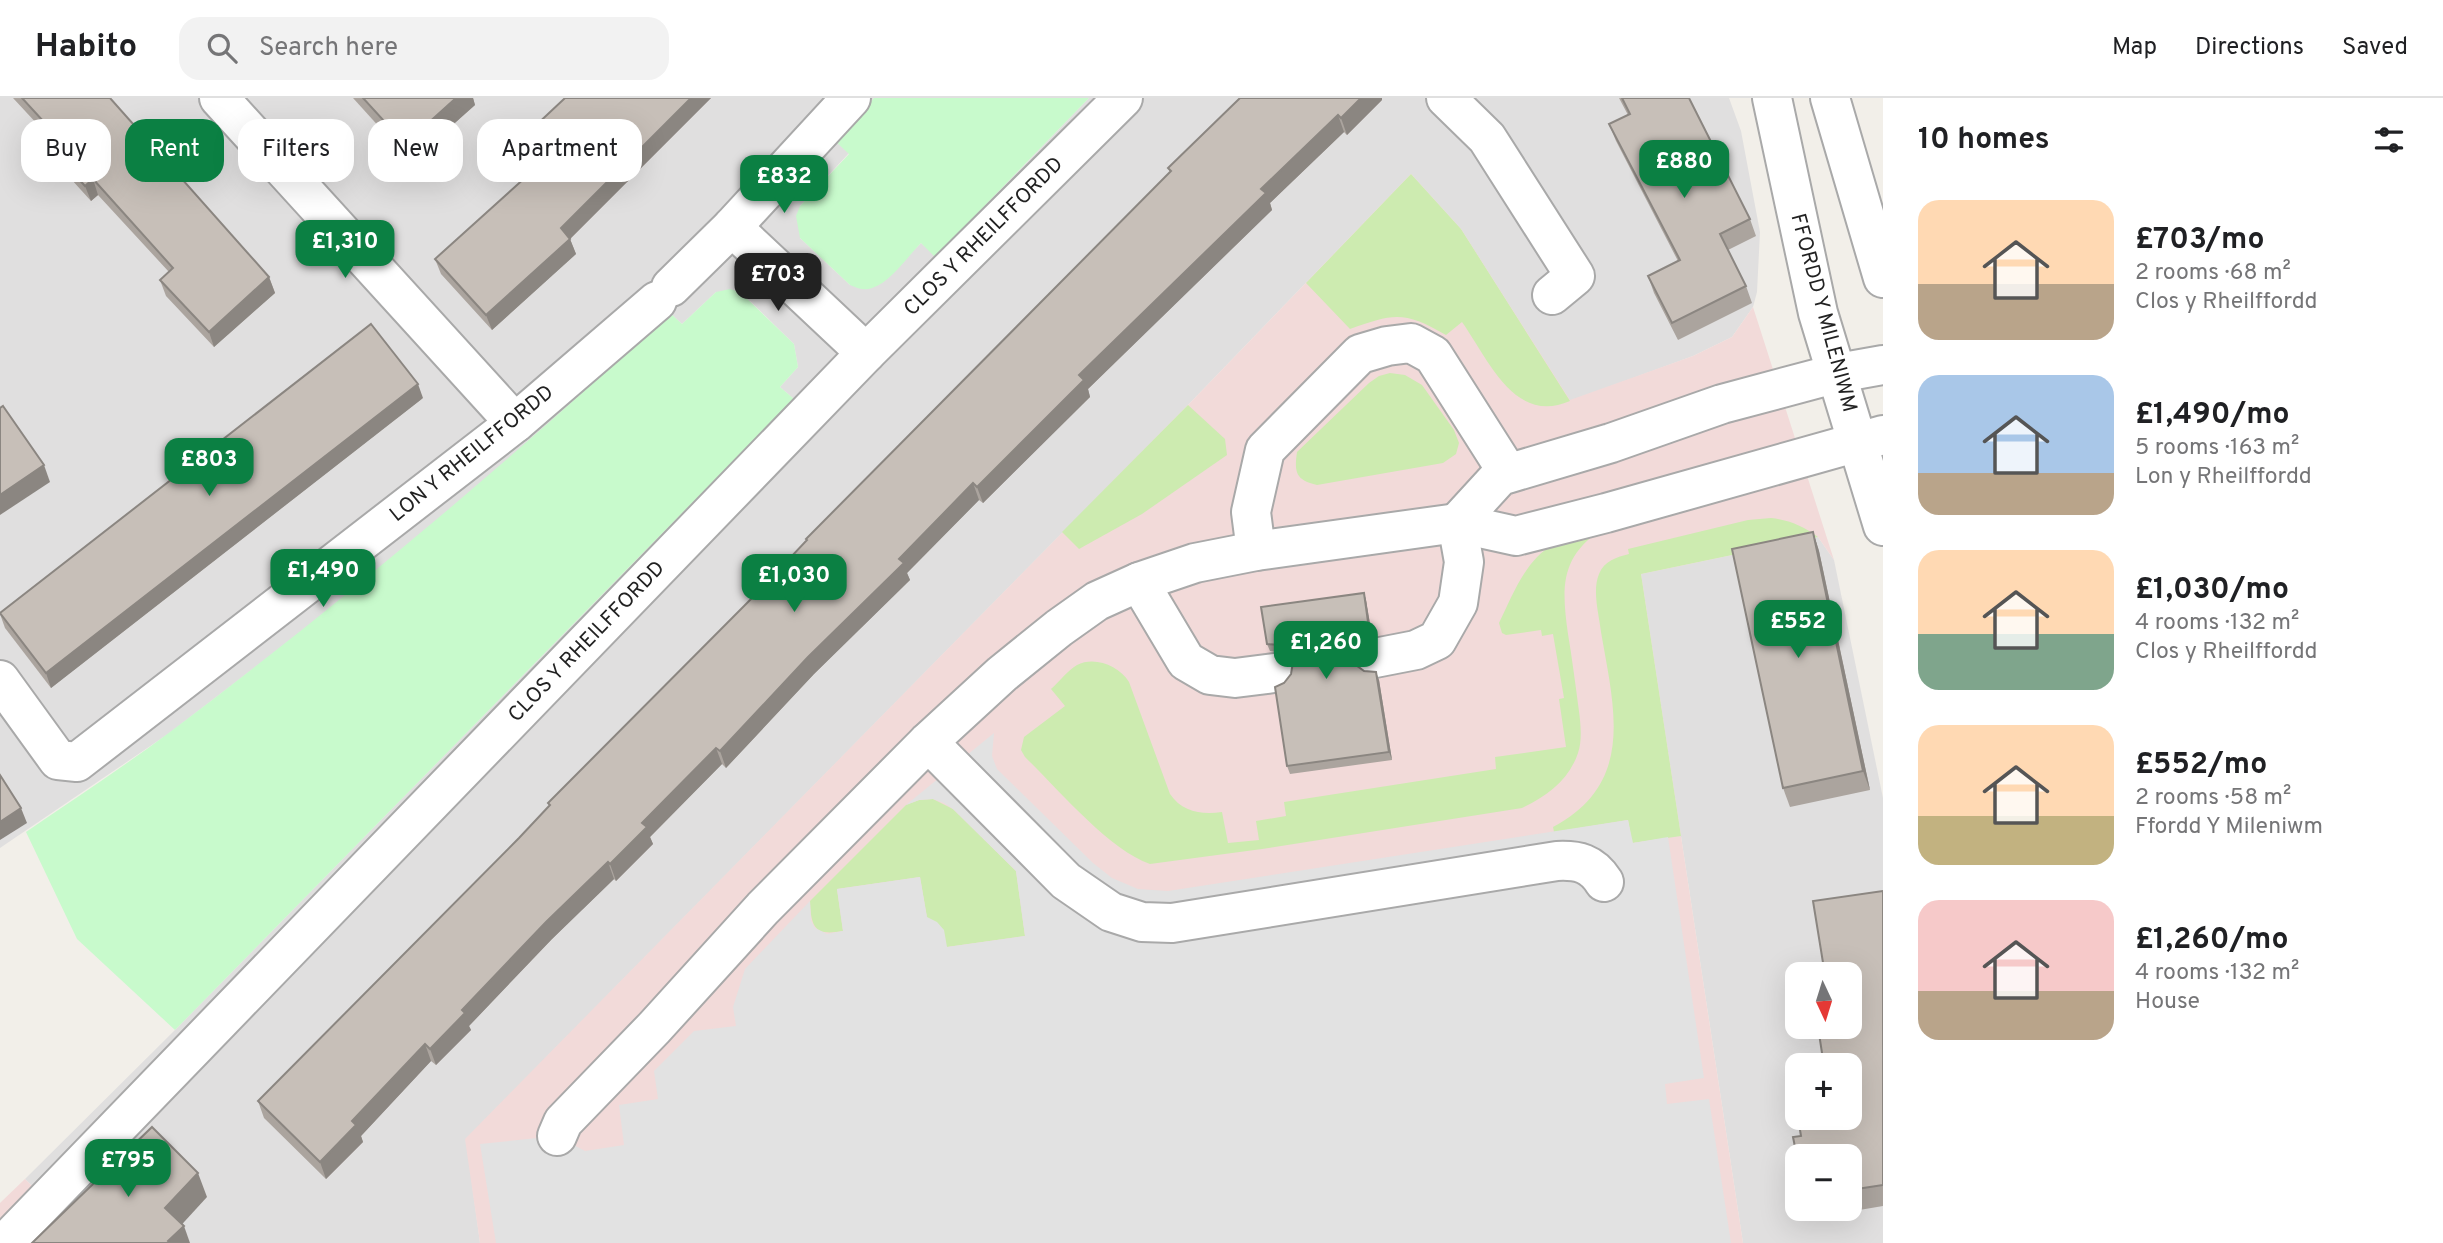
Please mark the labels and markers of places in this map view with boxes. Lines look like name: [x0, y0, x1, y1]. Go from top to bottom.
pin: £880: [1643, 140, 1725, 200]
pin: £832: [743, 156, 825, 215]
pin: £1,310: [288, 220, 402, 280]
pin: £703: [737, 254, 819, 313]
pin: £803: [168, 438, 250, 498]
pin: £1,490: [266, 550, 380, 609]
pin: £1,030: [737, 554, 851, 614]
pin: £552: [1757, 601, 1839, 660]
pin: £1,260: [1269, 622, 1383, 681]
pin: £795: [87, 1140, 169, 1199]

